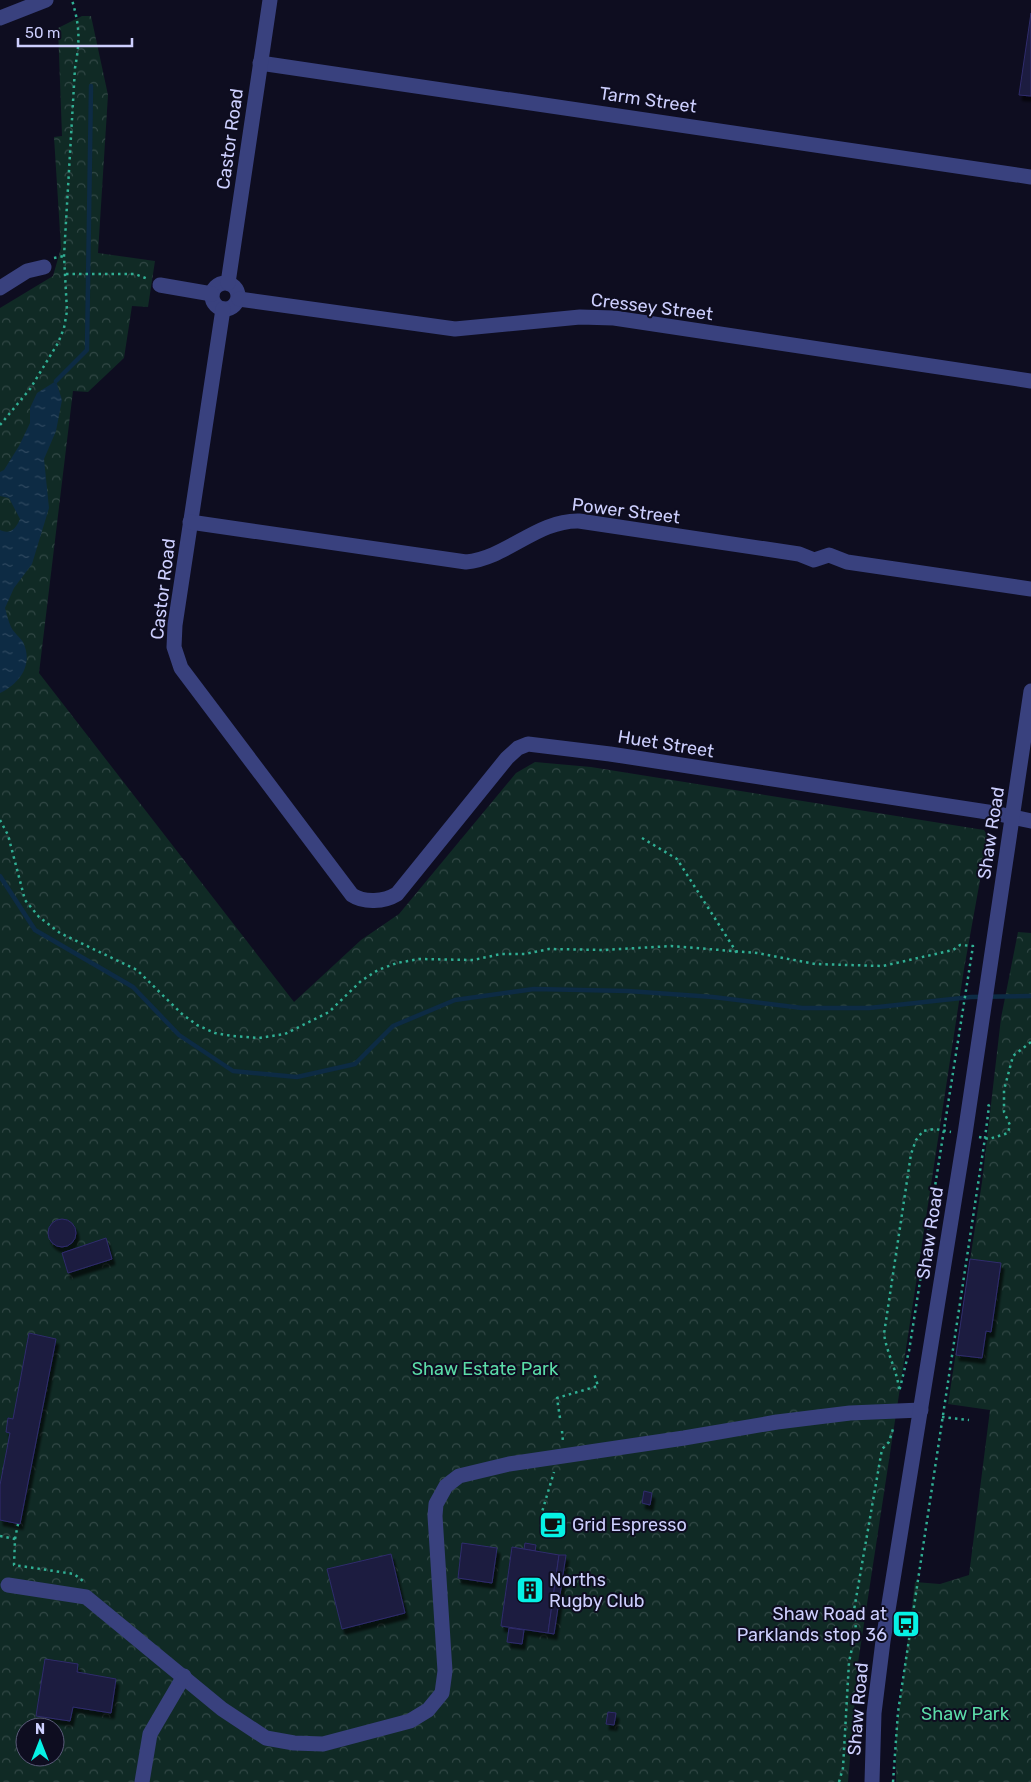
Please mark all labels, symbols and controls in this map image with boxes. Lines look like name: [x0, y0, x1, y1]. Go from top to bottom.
scale bar: [18, 15, 131, 47]
text: 50 m: [25, 24, 60, 42]
street label: Tarm Street: [598, 82, 698, 118]
street label: Castor Road: [212, 87, 248, 191]
street label: Cressey Street: [590, 289, 714, 325]
street label: Power Street: [571, 493, 681, 529]
street label: Castor Road: [146, 537, 180, 641]
street label: Huet Street: [616, 726, 716, 762]
street label: Shaw Road: [973, 785, 1009, 881]
street label: Shaw Road: [912, 1185, 948, 1281]
park label: Shaw Estate Park: [412, 1358, 559, 1380]
cafe icon: Grid Espresso: [538, 1510, 568, 1540]
place label: Grid Espresso: [572, 1514, 687, 1536]
place label: Norths Rugby Club: [549, 1569, 645, 1612]
building icon: Norths Rugby Club: [515, 1575, 545, 1605]
place label: Shaw Road at Parklands stop 36: [737, 1603, 887, 1646]
bus stop icon: Shaw Road at Parklands stop 36: [891, 1609, 921, 1639]
street label: Shaw Road: [843, 1662, 873, 1756]
park label: Shaw Park: [921, 1703, 1010, 1725]
north arrow: [15, 1717, 65, 1767]
text: N: [35, 1721, 45, 1738]

